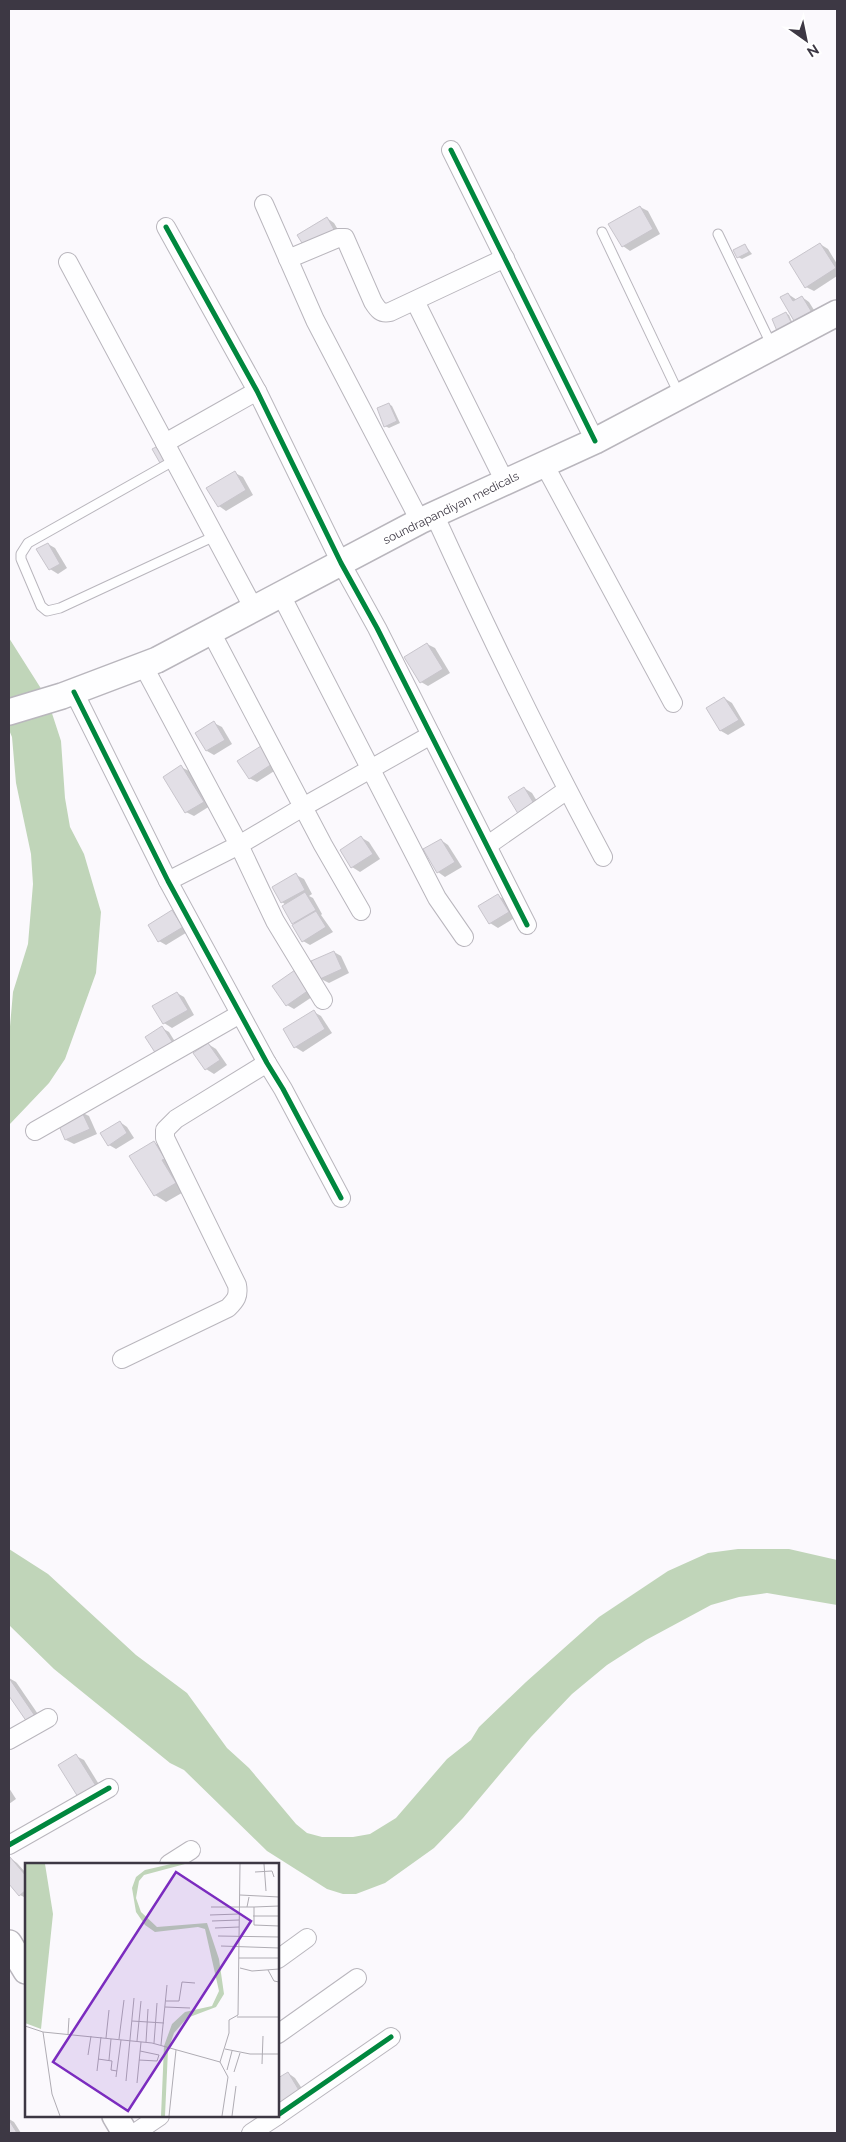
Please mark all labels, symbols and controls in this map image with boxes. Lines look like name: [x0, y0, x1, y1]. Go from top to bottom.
north arrow: [781, 15, 831, 65]
text: N: [804, 41, 822, 61]
street label: soundrapandiyan medicals: [381, 469, 521, 547]
inset map: [25, 1863, 279, 2117]

